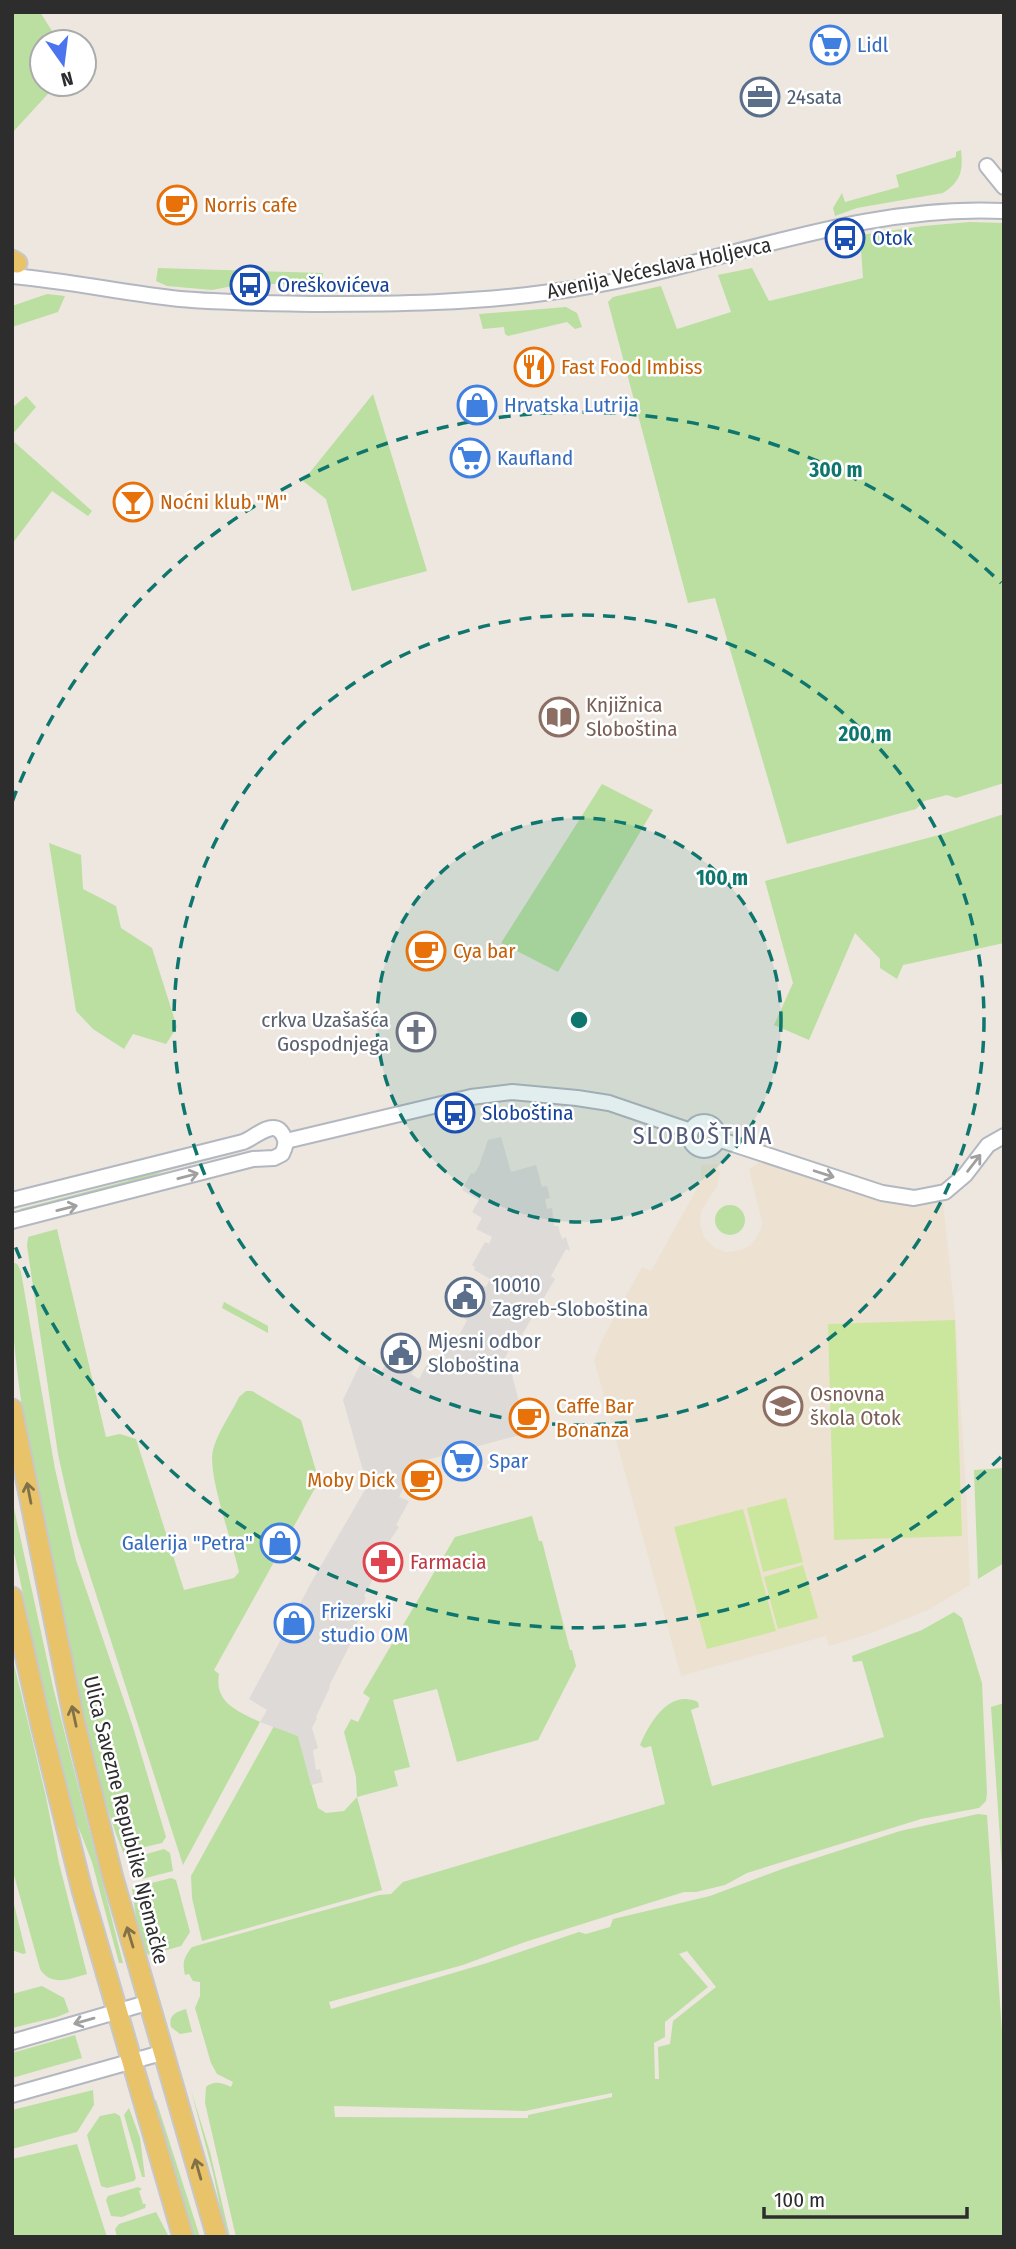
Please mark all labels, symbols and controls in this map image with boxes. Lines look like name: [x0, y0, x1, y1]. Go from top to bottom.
supermarket icon: Lidl: [809, 24, 851, 66]
north arrow: [28, 28, 98, 98]
place label: Lidl: [857, 32, 889, 58]
text: N: [59, 66, 75, 92]
office icon: 24sata: [739, 76, 781, 118]
place label: 24sata: [787, 84, 842, 110]
cafe icon: Norris cafe: [156, 184, 198, 226]
place label: Norris cafe: [204, 192, 297, 218]
bus stop icon: Otok: [824, 217, 866, 259]
place label: Otok: [872, 225, 913, 251]
street label: Avenija Većeslava Holjevca: [544, 231, 774, 305]
bus stop icon: Oreškovićeva: [229, 264, 271, 306]
place label: Oreškovićeva: [277, 272, 390, 298]
restaurant icon: Fast Food Imbiss: [513, 346, 555, 388]
place label: Fast Food Imbiss: [561, 354, 702, 380]
shop icon: Hrvatska Lutrija: [456, 384, 498, 426]
place label: Hrvatska Lutrija: [504, 392, 639, 418]
supermarket icon: Kaufland: [449, 437, 491, 479]
place label: Kaufland: [497, 445, 573, 471]
text: 300 m: [808, 457, 863, 483]
bar icon: Noćni klub "M": [112, 481, 154, 523]
place label: Noćni klub "M": [160, 489, 287, 515]
place label: Knjižnica Sloboština: [586, 692, 678, 742]
library icon: Knjižnica Sloboština: [538, 696, 580, 738]
text: 200 m: [837, 721, 892, 747]
text: 100 m: [696, 865, 748, 891]
cafe icon: Cya bar: [405, 930, 447, 972]
place label: Cya bar: [453, 938, 516, 964]
place label: crkva Uzašašća Gospodnjega: [261, 1007, 389, 1057]
centre of rings: [567, 1008, 591, 1032]
church icon: crkva Uzašašća Gospodnjega: [395, 1011, 437, 1053]
bus stop icon: Sloboština: [434, 1092, 476, 1134]
place label: Sloboština: [482, 1100, 574, 1126]
district label: SLOBOŠTINA: [633, 1121, 773, 1150]
one-way arrow: [966, 1154, 981, 1173]
one-way arrow: [176, 1169, 199, 1182]
one-way arrow: [812, 1169, 834, 1181]
one-way arrow: [55, 1201, 78, 1214]
place label: 10010 Zagreb-Sloboština: [492, 1272, 648, 1322]
public building icon: 10010 Zagreb-Sloboština: [444, 1276, 486, 1318]
place label: Mjesni odbor Sloboština: [428, 1328, 541, 1378]
public building icon: Mjesni odbor Sloboština: [380, 1332, 422, 1374]
place label: Osnovna škola Otok: [810, 1381, 901, 1431]
school or university icon: Osnovna škola Otok: [762, 1385, 804, 1427]
place label: Caffe Bar Bonanza: [556, 1393, 634, 1443]
cafe icon: Caffe Bar Bonanza: [508, 1397, 550, 1439]
supermarket icon: Spar: [441, 1440, 483, 1482]
place label: Spar: [489, 1448, 529, 1474]
cafe icon: Moby Dick: [401, 1459, 443, 1501]
place label: Moby Dick: [307, 1467, 395, 1493]
one-way arrow: [21, 1482, 35, 1505]
shop icon: Galerija "Petra": [259, 1522, 301, 1564]
place label: Galerija "Petra": [122, 1530, 253, 1556]
pharmacy icon: Farmacia: [362, 1541, 404, 1583]
place label: Farmacia: [410, 1549, 487, 1575]
place label: Frizerski studio OM: [321, 1598, 408, 1648]
shop icon: Frizerski studio OM: [273, 1602, 315, 1644]
street label: Ulica Savezne Republike Njemačke: [78, 1673, 174, 1967]
one-way arrow: [66, 1705, 80, 1728]
one-way arrow: [123, 1926, 136, 1948]
one-way arrow: [73, 2015, 95, 2028]
one-way arrow: [191, 2158, 204, 2181]
scale bar: [764, 2176, 967, 2220]
text: 100 m: [774, 2187, 825, 2213]

